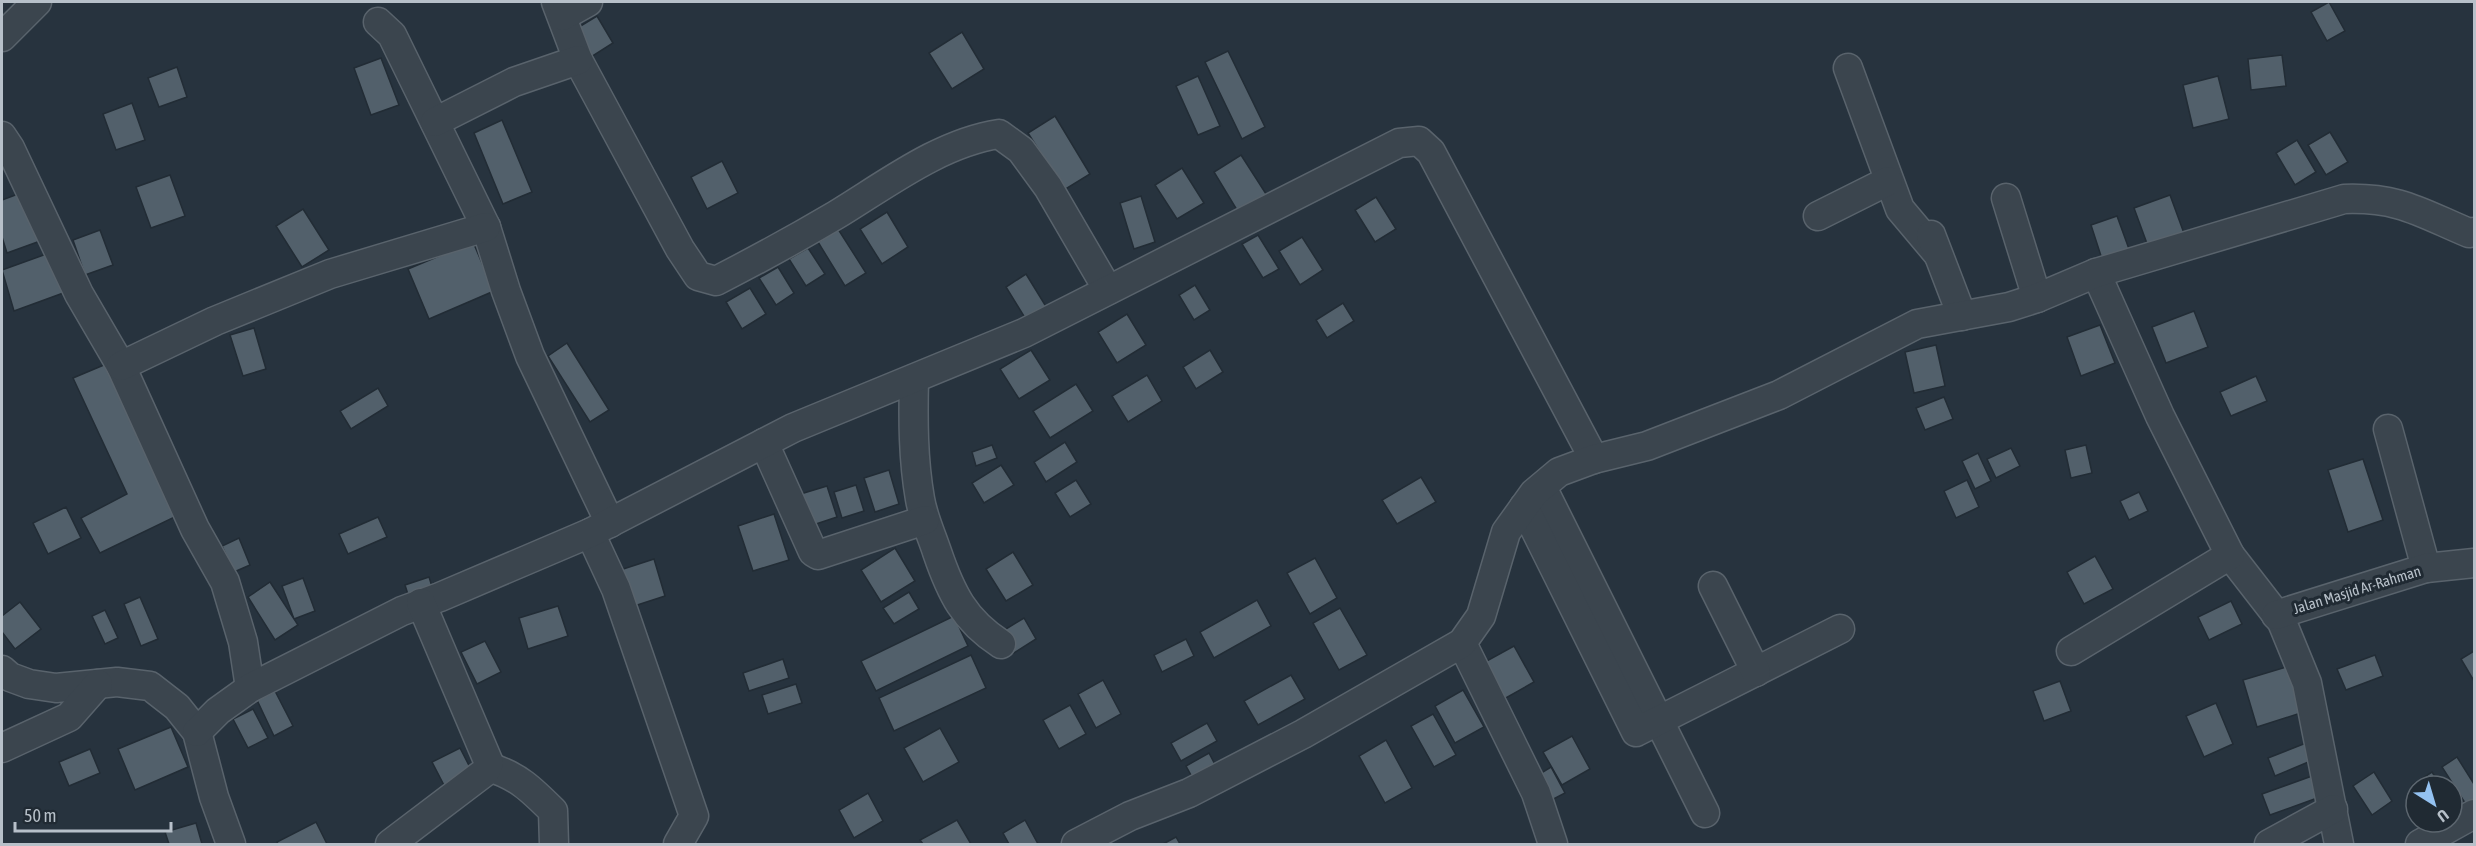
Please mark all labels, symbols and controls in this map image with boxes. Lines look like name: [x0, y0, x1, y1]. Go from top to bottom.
street label: Jalan Masjid Ar-Rahman: [2291, 562, 2423, 617]
north arrow: [2404, 774, 2464, 834]
scale bar: [15, 795, 171, 833]
text: 50 m: [24, 805, 56, 826]
text: U: [2434, 806, 2452, 826]

